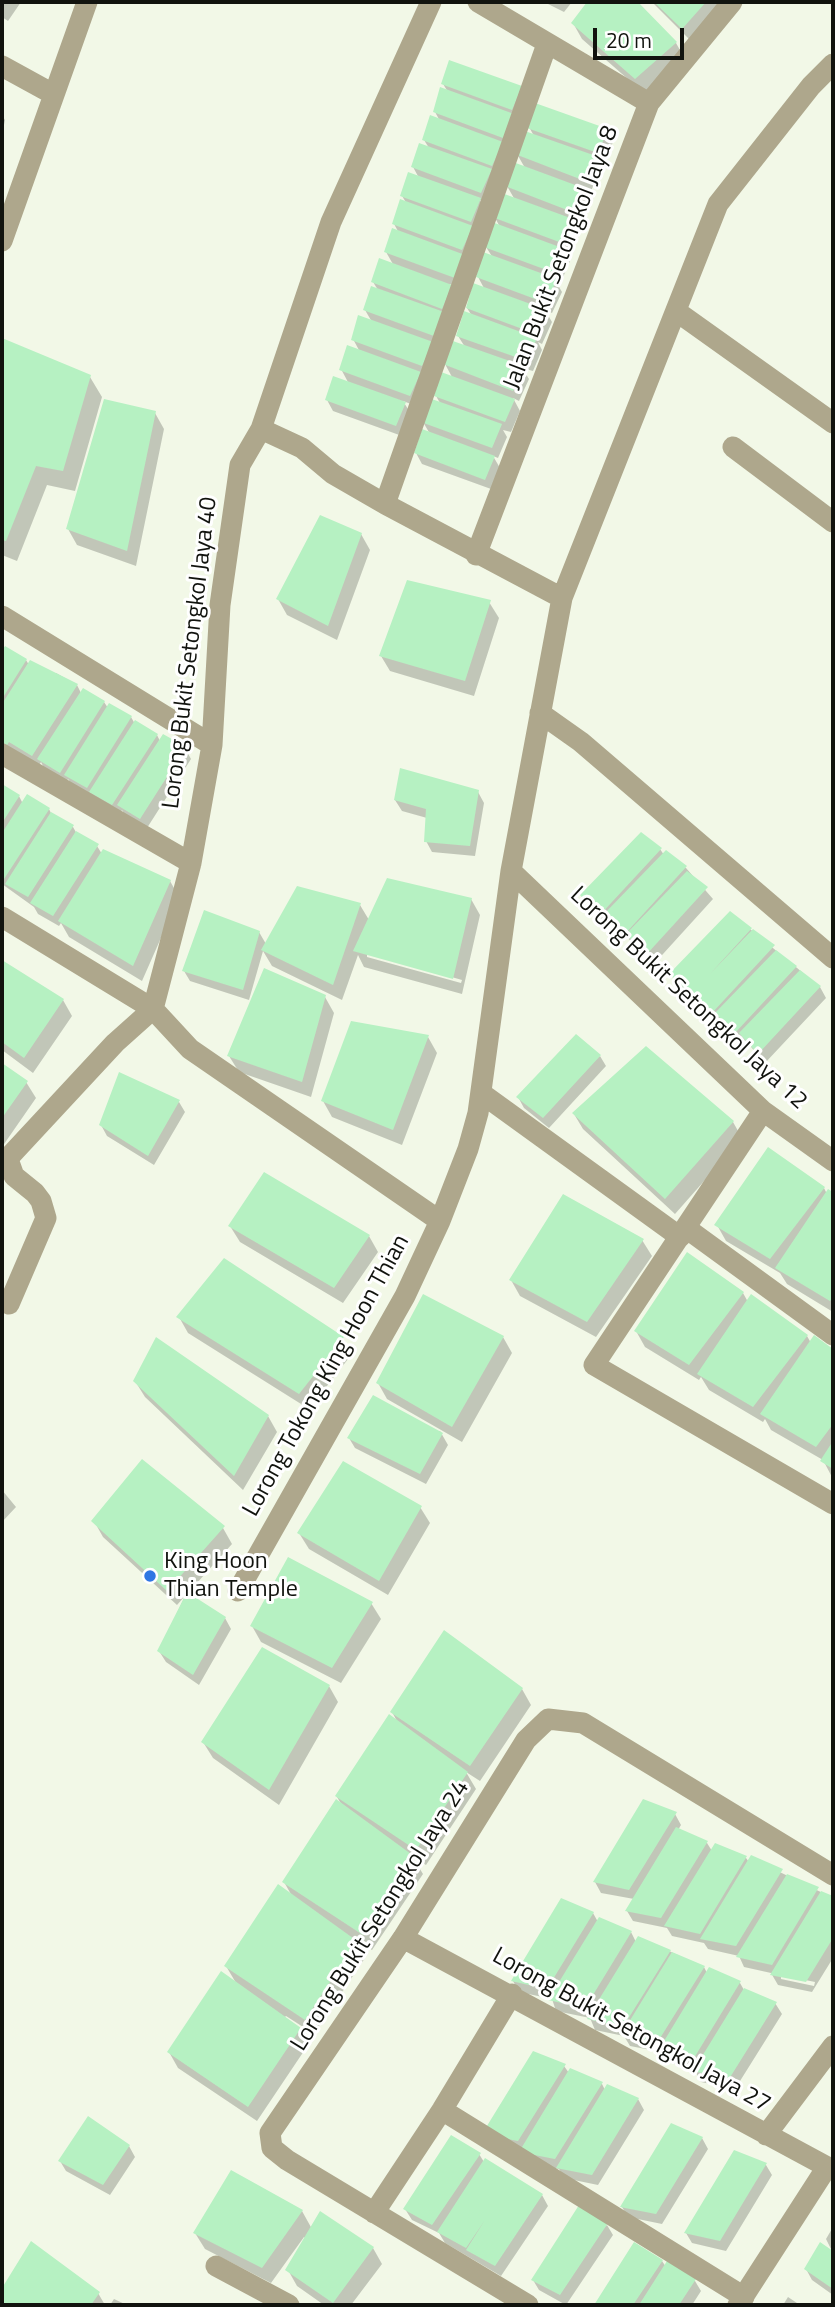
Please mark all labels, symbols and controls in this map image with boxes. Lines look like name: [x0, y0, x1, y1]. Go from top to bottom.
scale bar: [597, 14, 688, 58]
text: 20 m: [606, 24, 652, 56]
street label: Jalan Bukit Setongkol Jaya 8: [498, 122, 626, 394]
street label: Lorong Bukit Setongkol Jaya 40: [158, 496, 224, 810]
street label: Lorong Bukit Setongkol Jaya 12: [563, 881, 813, 1117]
street label: Lorong Tokong King Hoon Thian: [237, 1230, 417, 1522]
place label: King Hoon Thian Temple: [164, 1548, 298, 1604]
marker: King Hoon Thian Temple: [142, 1568, 158, 1584]
street label: Lorong Bukit Setongkol Jaya 24: [286, 1775, 476, 2057]
street label: Lorong Bukit Setongkol Jaya 27: [487, 1942, 775, 2120]

